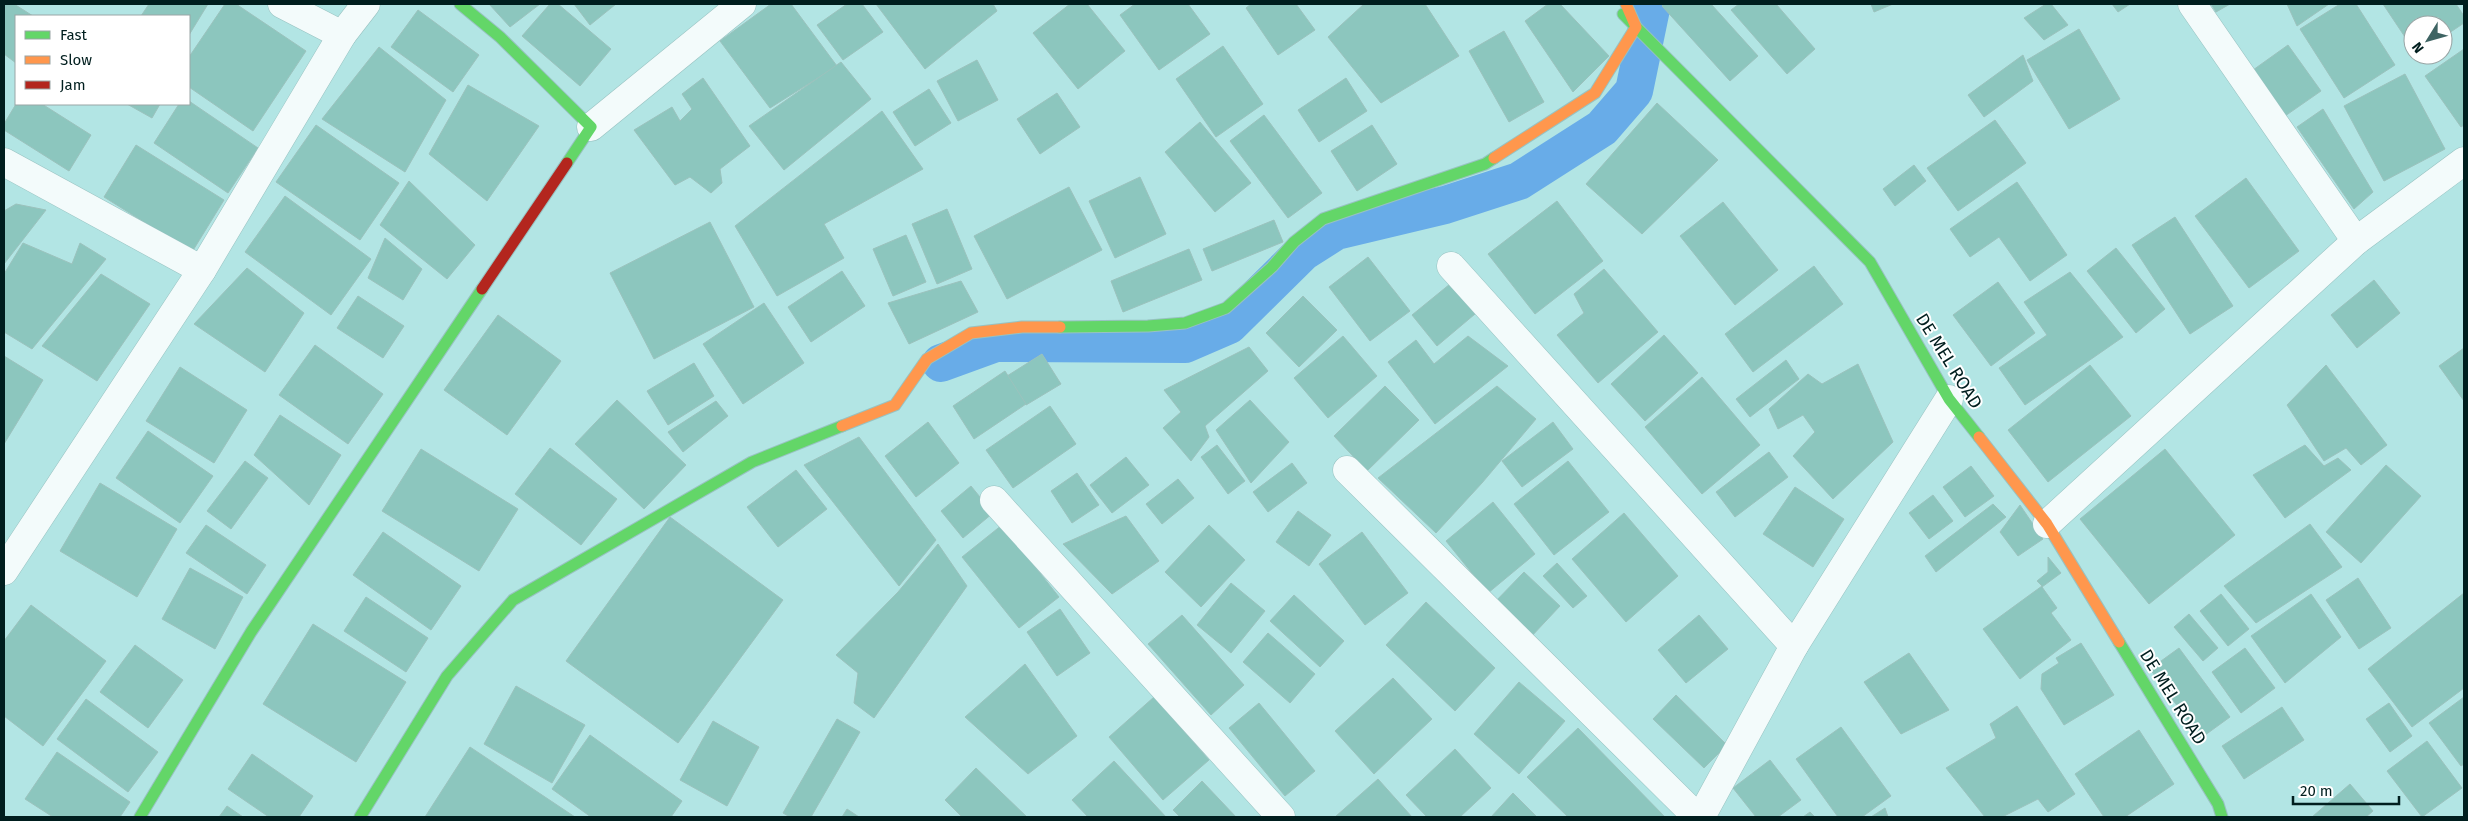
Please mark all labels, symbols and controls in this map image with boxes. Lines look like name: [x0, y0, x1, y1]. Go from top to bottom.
legend: [15, 15, 190, 105]
north arrow: [2403, 15, 2453, 65]
text: Fast: [60, 26, 87, 44]
text: N: [2408, 39, 2428, 56]
text: Slow: [60, 51, 92, 69]
text: Jam: [60, 76, 86, 94]
street label: DE MEL ROAD: [1911, 309, 1987, 413]
street label: DE MEL ROAD: [2135, 645, 2211, 749]
scale bar: [2293, 774, 2399, 806]
text: 20 m: [2300, 782, 2333, 800]

